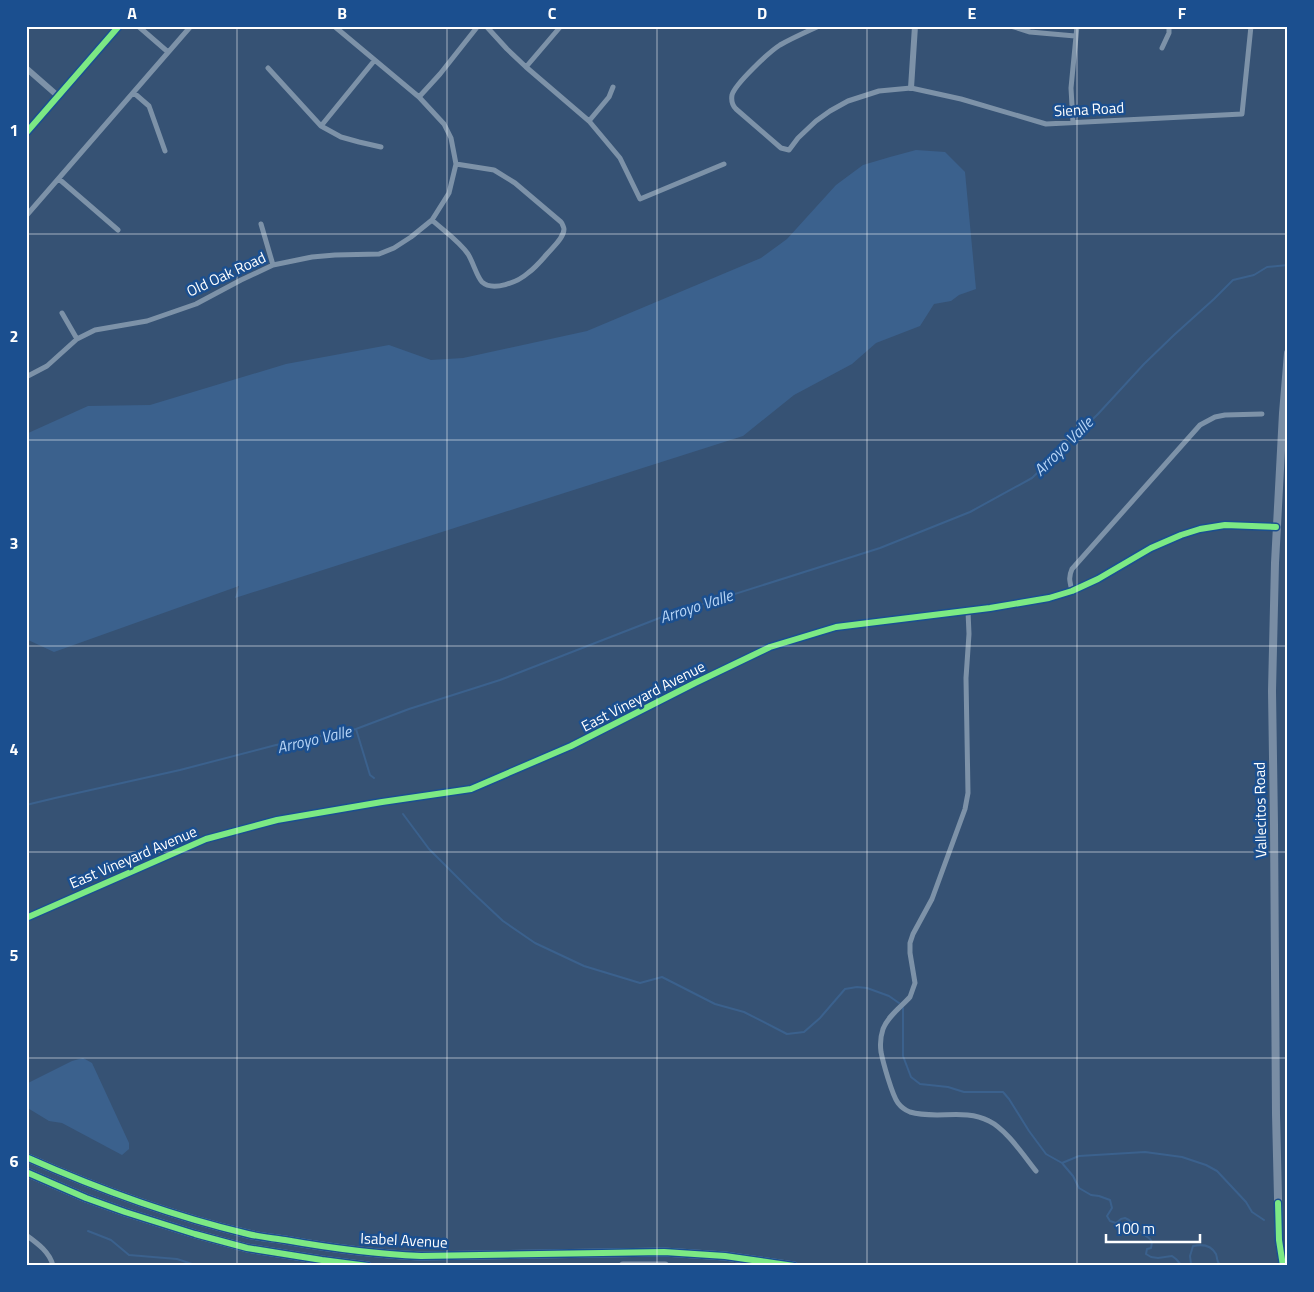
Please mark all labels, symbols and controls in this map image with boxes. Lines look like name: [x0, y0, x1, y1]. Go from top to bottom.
text: A: [127, 1, 137, 25]
text: B: [337, 1, 347, 25]
text: C: [548, 1, 557, 25]
text: D: [757, 1, 767, 25]
text: E: [968, 1, 977, 25]
text: F: [1178, 1, 1187, 25]
street label: Siena Road: [1053, 96, 1125, 122]
text: 1: [10, 118, 18, 142]
street label: Old Oak Road: [183, 246, 269, 302]
text: 2: [10, 324, 18, 348]
water label: Arroyo Valle: [1028, 410, 1099, 481]
text: 3: [10, 531, 18, 555]
water label: Arroyo Valle: [656, 582, 737, 629]
street label: East Vineyard Avenue: [577, 655, 709, 737]
water label: Arroyo Valle: [275, 718, 355, 759]
text: 4: [10, 737, 19, 761]
street label: Vallecitos Road: [1248, 762, 1272, 858]
street label: East Vineyard Avenue: [66, 820, 200, 894]
text: 5: [10, 943, 19, 967]
text: 6: [10, 1149, 19, 1173]
scale bar: [1106, 1212, 1200, 1244]
text: 100 m: [1114, 1217, 1155, 1240]
street label: Isabel Avenue: [360, 1226, 448, 1254]

